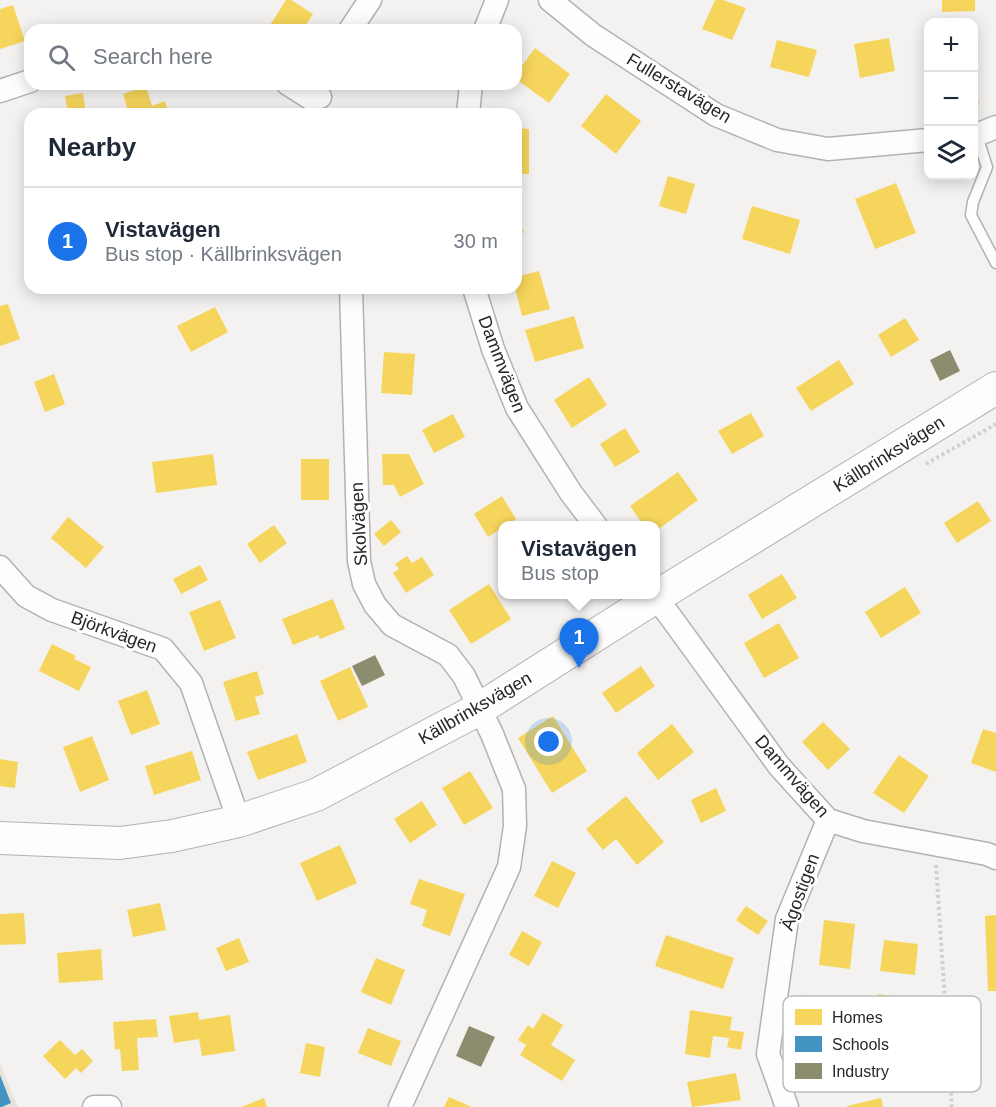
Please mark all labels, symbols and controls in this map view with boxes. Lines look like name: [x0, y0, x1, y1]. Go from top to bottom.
map controls: [924, 18, 978, 180]
button: +: [924, 18, 978, 72]
search box: [24, 24, 522, 90]
icon: search: [45, 41, 78, 74]
text: Search here: [93, 44, 213, 69]
street label: Fullerstavägen: [623, 49, 735, 127]
button: −: [924, 72, 978, 126]
button: layers: [924, 126, 978, 180]
text: Nearby: [48, 132, 136, 162]
text: Vistavägen: [105, 217, 221, 242]
text: 1: [62, 230, 73, 252]
text: 30 m: [454, 230, 498, 252]
text: Bus stop · Källbrinksvägen: [105, 243, 342, 265]
street label: Dammvägen: [474, 313, 530, 415]
street label: Källbrinksvägen: [830, 412, 948, 496]
street label: Skolvägen: [347, 482, 371, 566]
popup: [498, 521, 660, 599]
text: Vistavägen: [521, 536, 637, 561]
text: Bus stop: [521, 562, 599, 584]
street label: Björkvägen: [68, 607, 160, 657]
pin: 1: [560, 618, 598, 668]
street label: Källbrinksvägen: [415, 668, 535, 748]
your location: [534, 727, 563, 756]
street label: Dammvägen: [751, 731, 833, 821]
street label: Ägostigen: [777, 851, 823, 933]
legend: [783, 996, 981, 1092]
text: Homes: [832, 1009, 883, 1026]
text: Schools: [832, 1036, 889, 1053]
text: Industry: [832, 1063, 889, 1080]

